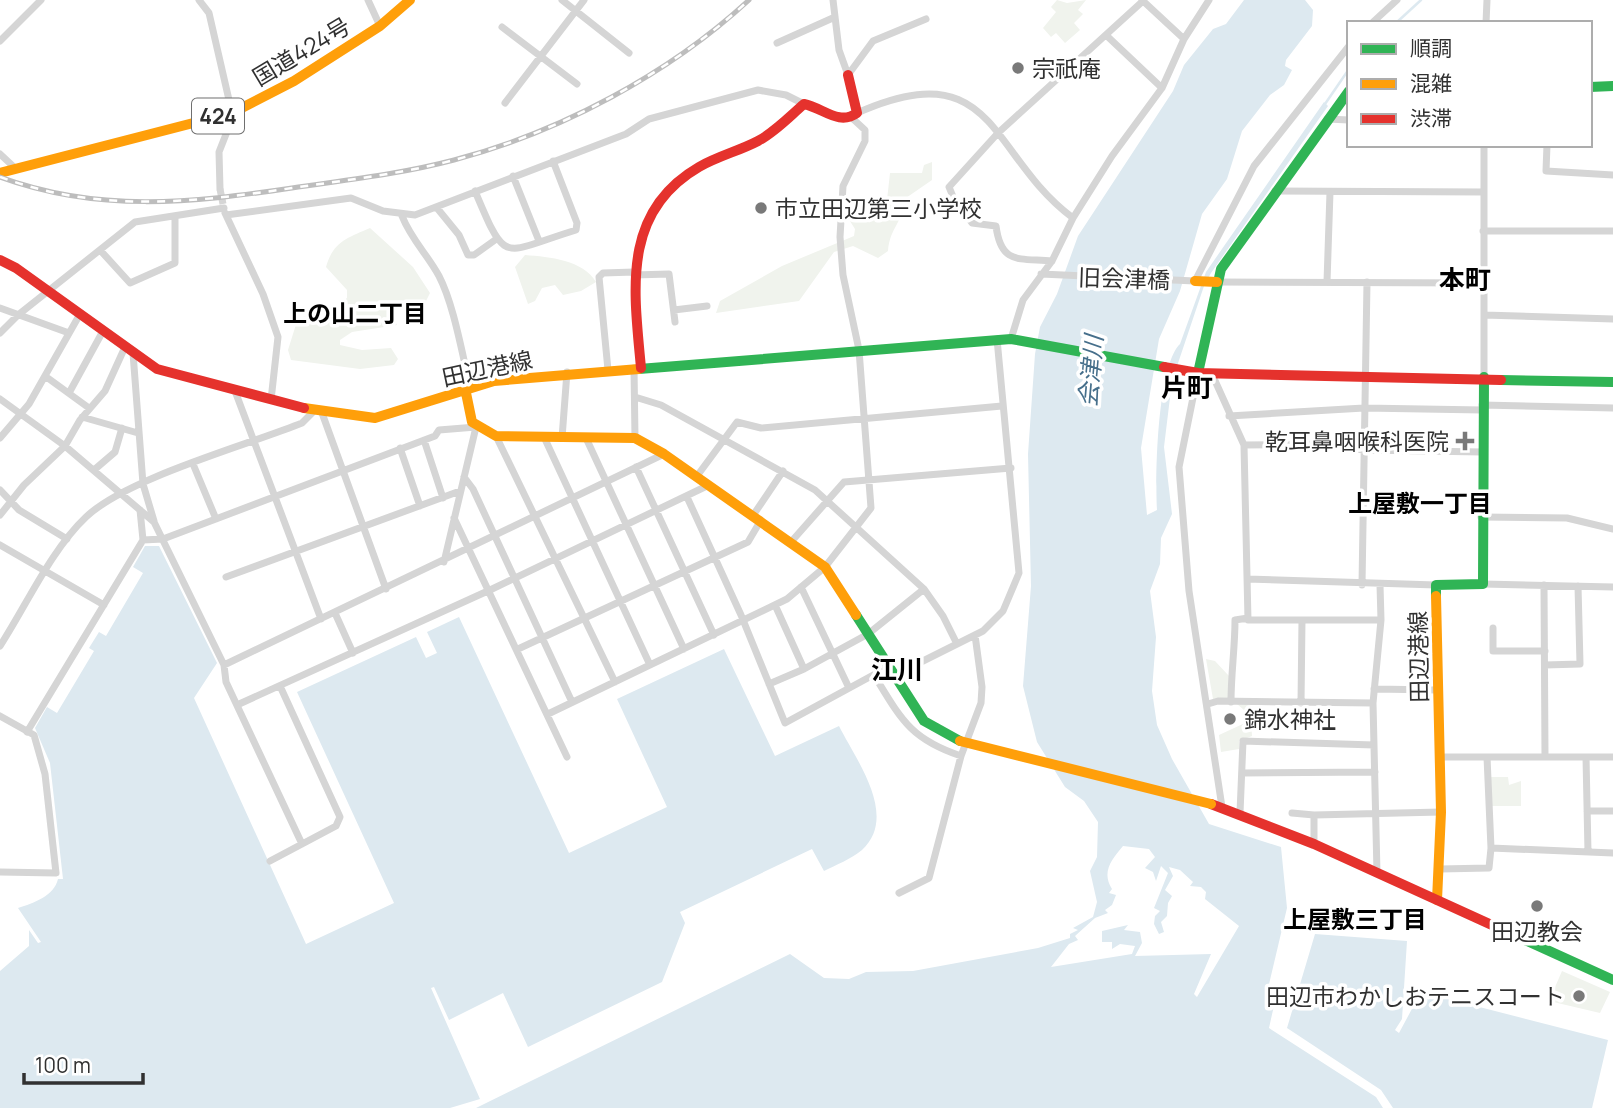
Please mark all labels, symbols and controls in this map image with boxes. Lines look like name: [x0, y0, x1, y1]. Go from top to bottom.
street label: 国道424号: [246, 9, 356, 93]
legend: [1347, 21, 1592, 147]
text: 順調: [1410, 34, 1452, 62]
place label: 宗祇庵: [1032, 52, 1101, 84]
marker: 宗祇庵: [1010, 60, 1026, 76]
text: 混雑: [1410, 69, 1452, 97]
road number: 424: [192, 99, 244, 134]
text: 渋滞: [1410, 104, 1452, 132]
place label: 市立田辺第三小学校: [775, 192, 982, 224]
marker: 市立田辺第三小学校: [753, 200, 769, 216]
street label: 旧会津橋: [1077, 260, 1171, 296]
district label: 本町: [1439, 261, 1491, 297]
district label: 上の山二丁目: [283, 296, 427, 329]
water label: 会津川: [1070, 331, 1110, 408]
street label: 田辺港線: [439, 343, 535, 393]
district label: 片町: [1161, 369, 1213, 405]
place label: 乾耳鼻咽喉科医院: [1265, 425, 1449, 457]
marker: 乾耳鼻咽喉科医院: [1455, 431, 1475, 451]
district label: 上屋敷一丁目: [1348, 486, 1492, 519]
street label: 田辺港線: [1401, 611, 1435, 703]
district label: 江川: [871, 651, 923, 687]
place label: 錦水神社: [1244, 703, 1336, 735]
marker: 錦水神社: [1222, 711, 1238, 727]
marker: 田辺教会: [1529, 898, 1545, 914]
district label: 上屋敷三丁目: [1283, 902, 1427, 935]
place label: 田辺教会: [1491, 915, 1583, 947]
place label: 田辺市わかしおテニスコート: [1266, 980, 1565, 1012]
marker: 田辺市わかしおテニスコート: [1571, 988, 1587, 1004]
scale bar: [24, 1042, 144, 1086]
text: 100 m: [35, 1051, 91, 1079]

